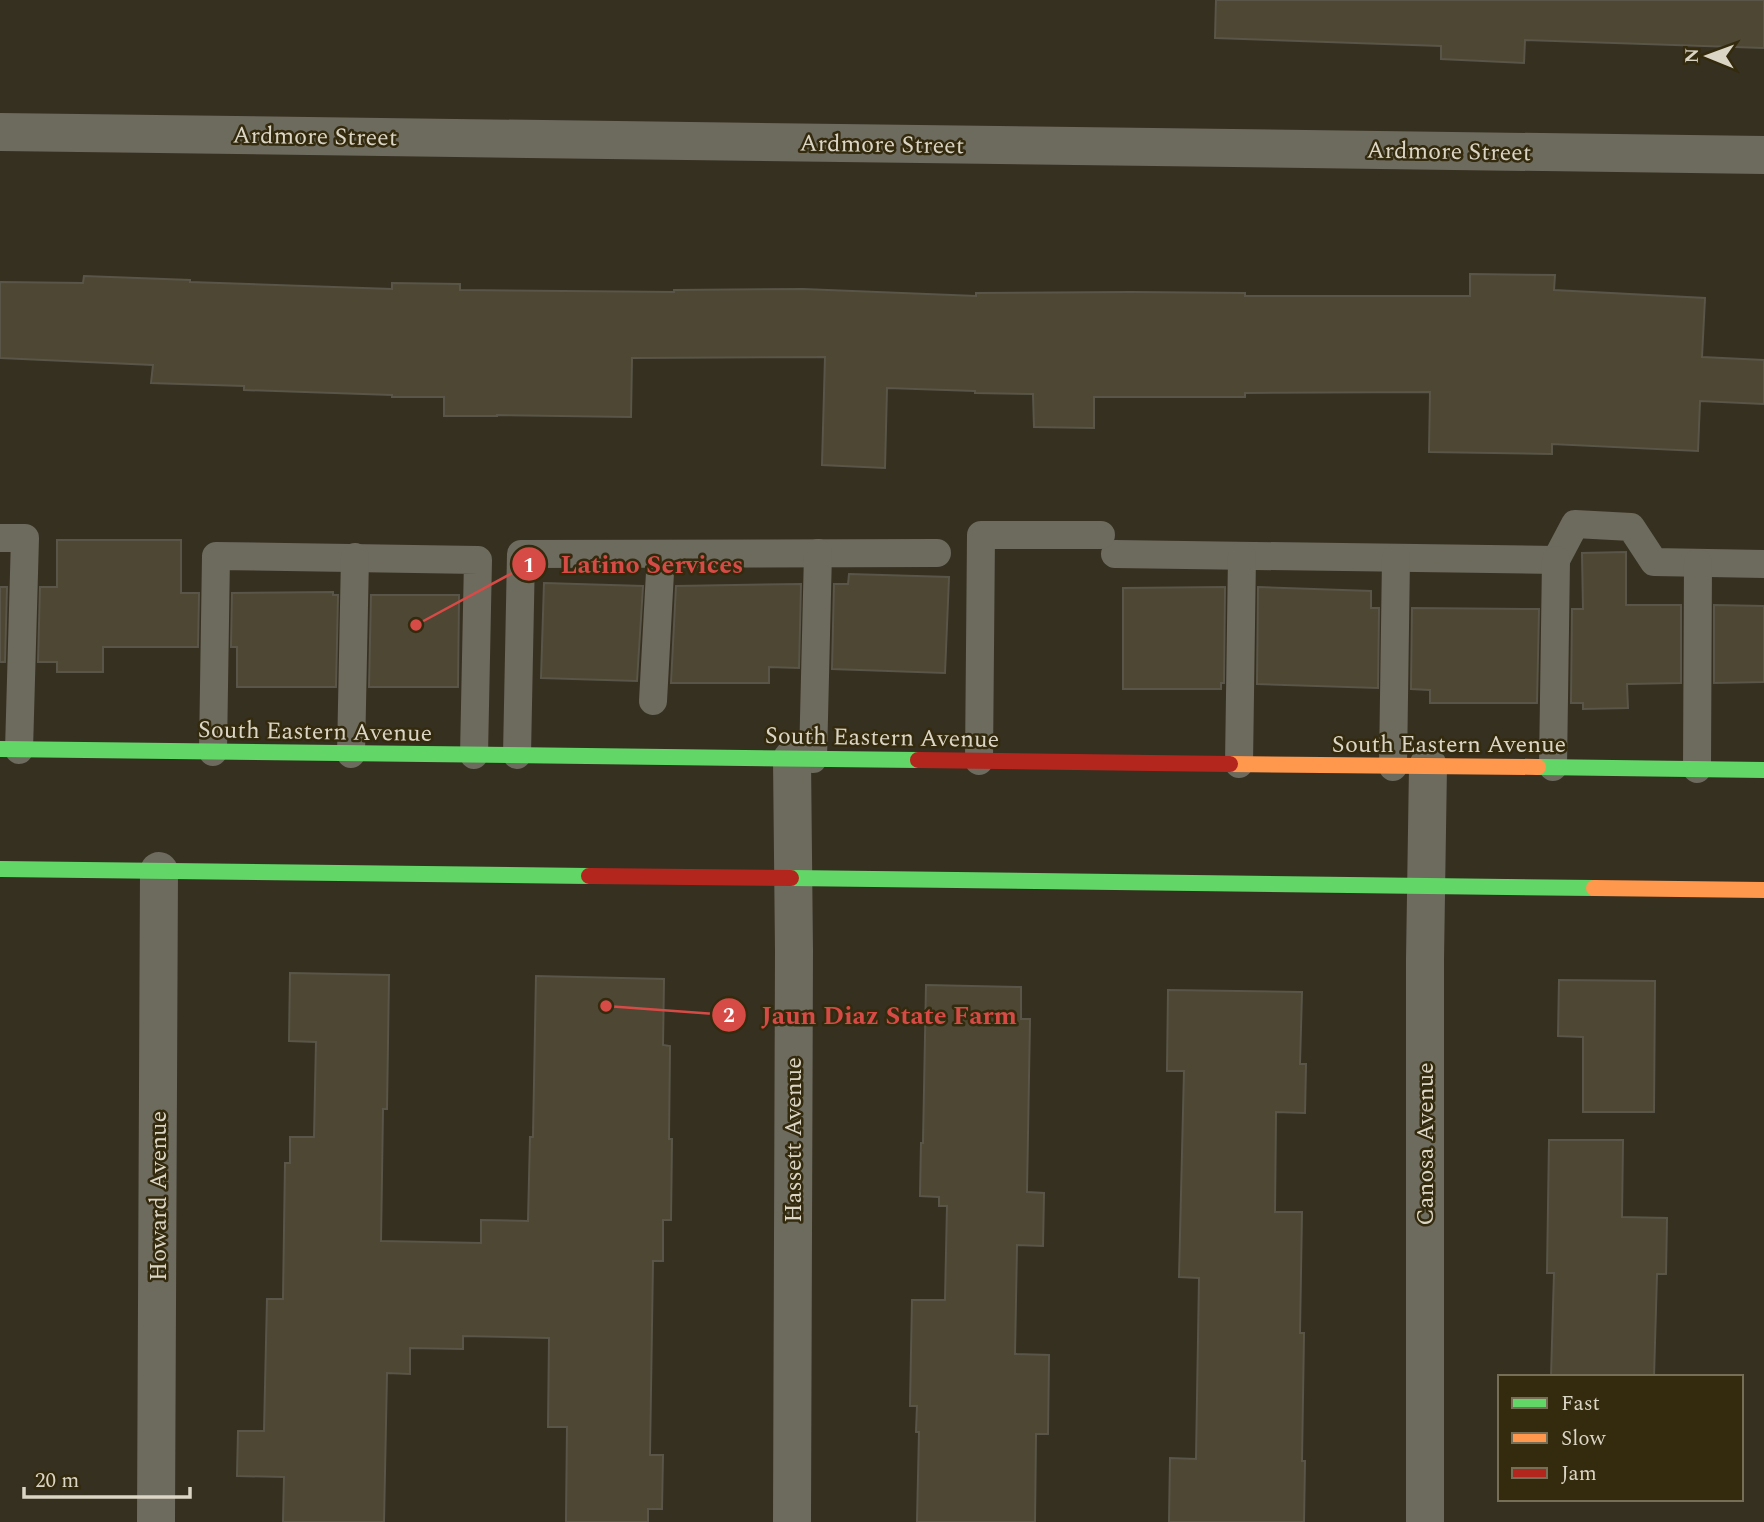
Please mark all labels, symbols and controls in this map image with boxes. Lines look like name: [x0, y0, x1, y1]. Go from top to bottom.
north arrow: [1673, 21, 1743, 91]
text: N: [1678, 48, 1707, 64]
street label: Ardmore Street: [232, 118, 398, 156]
street label: Ardmore Street: [799, 126, 965, 164]
street label: Ardmore Street: [1366, 133, 1532, 171]
callout: Latino Services: [511, 541, 757, 588]
text: Latino Services: [561, 545, 743, 585]
text: 1: [523, 550, 535, 582]
street label: South Eastern Avenue: [197, 712, 433, 752]
street label: South Eastern Avenue: [764, 718, 1000, 758]
street label: South Eastern Avenue: [1332, 727, 1566, 763]
callout: Jaun Diaz State Farm: [712, 992, 1031, 1039]
text: Jaun Diaz State Farm: [761, 996, 1017, 1036]
text: 2: [723, 1000, 735, 1032]
street label: Hassett Avenue: [776, 1057, 812, 1223]
street label: Canosa Avenue: [1408, 1062, 1444, 1226]
street label: Howard Avenue: [141, 1111, 177, 1281]
legend: [1498, 1375, 1743, 1501]
text: Fast: [1561, 1388, 1600, 1420]
text: Slow: [1561, 1423, 1607, 1455]
scale bar: [24, 1456, 191, 1500]
text: Jam: [1561, 1458, 1597, 1490]
text: 20 m: [35, 1465, 79, 1497]

